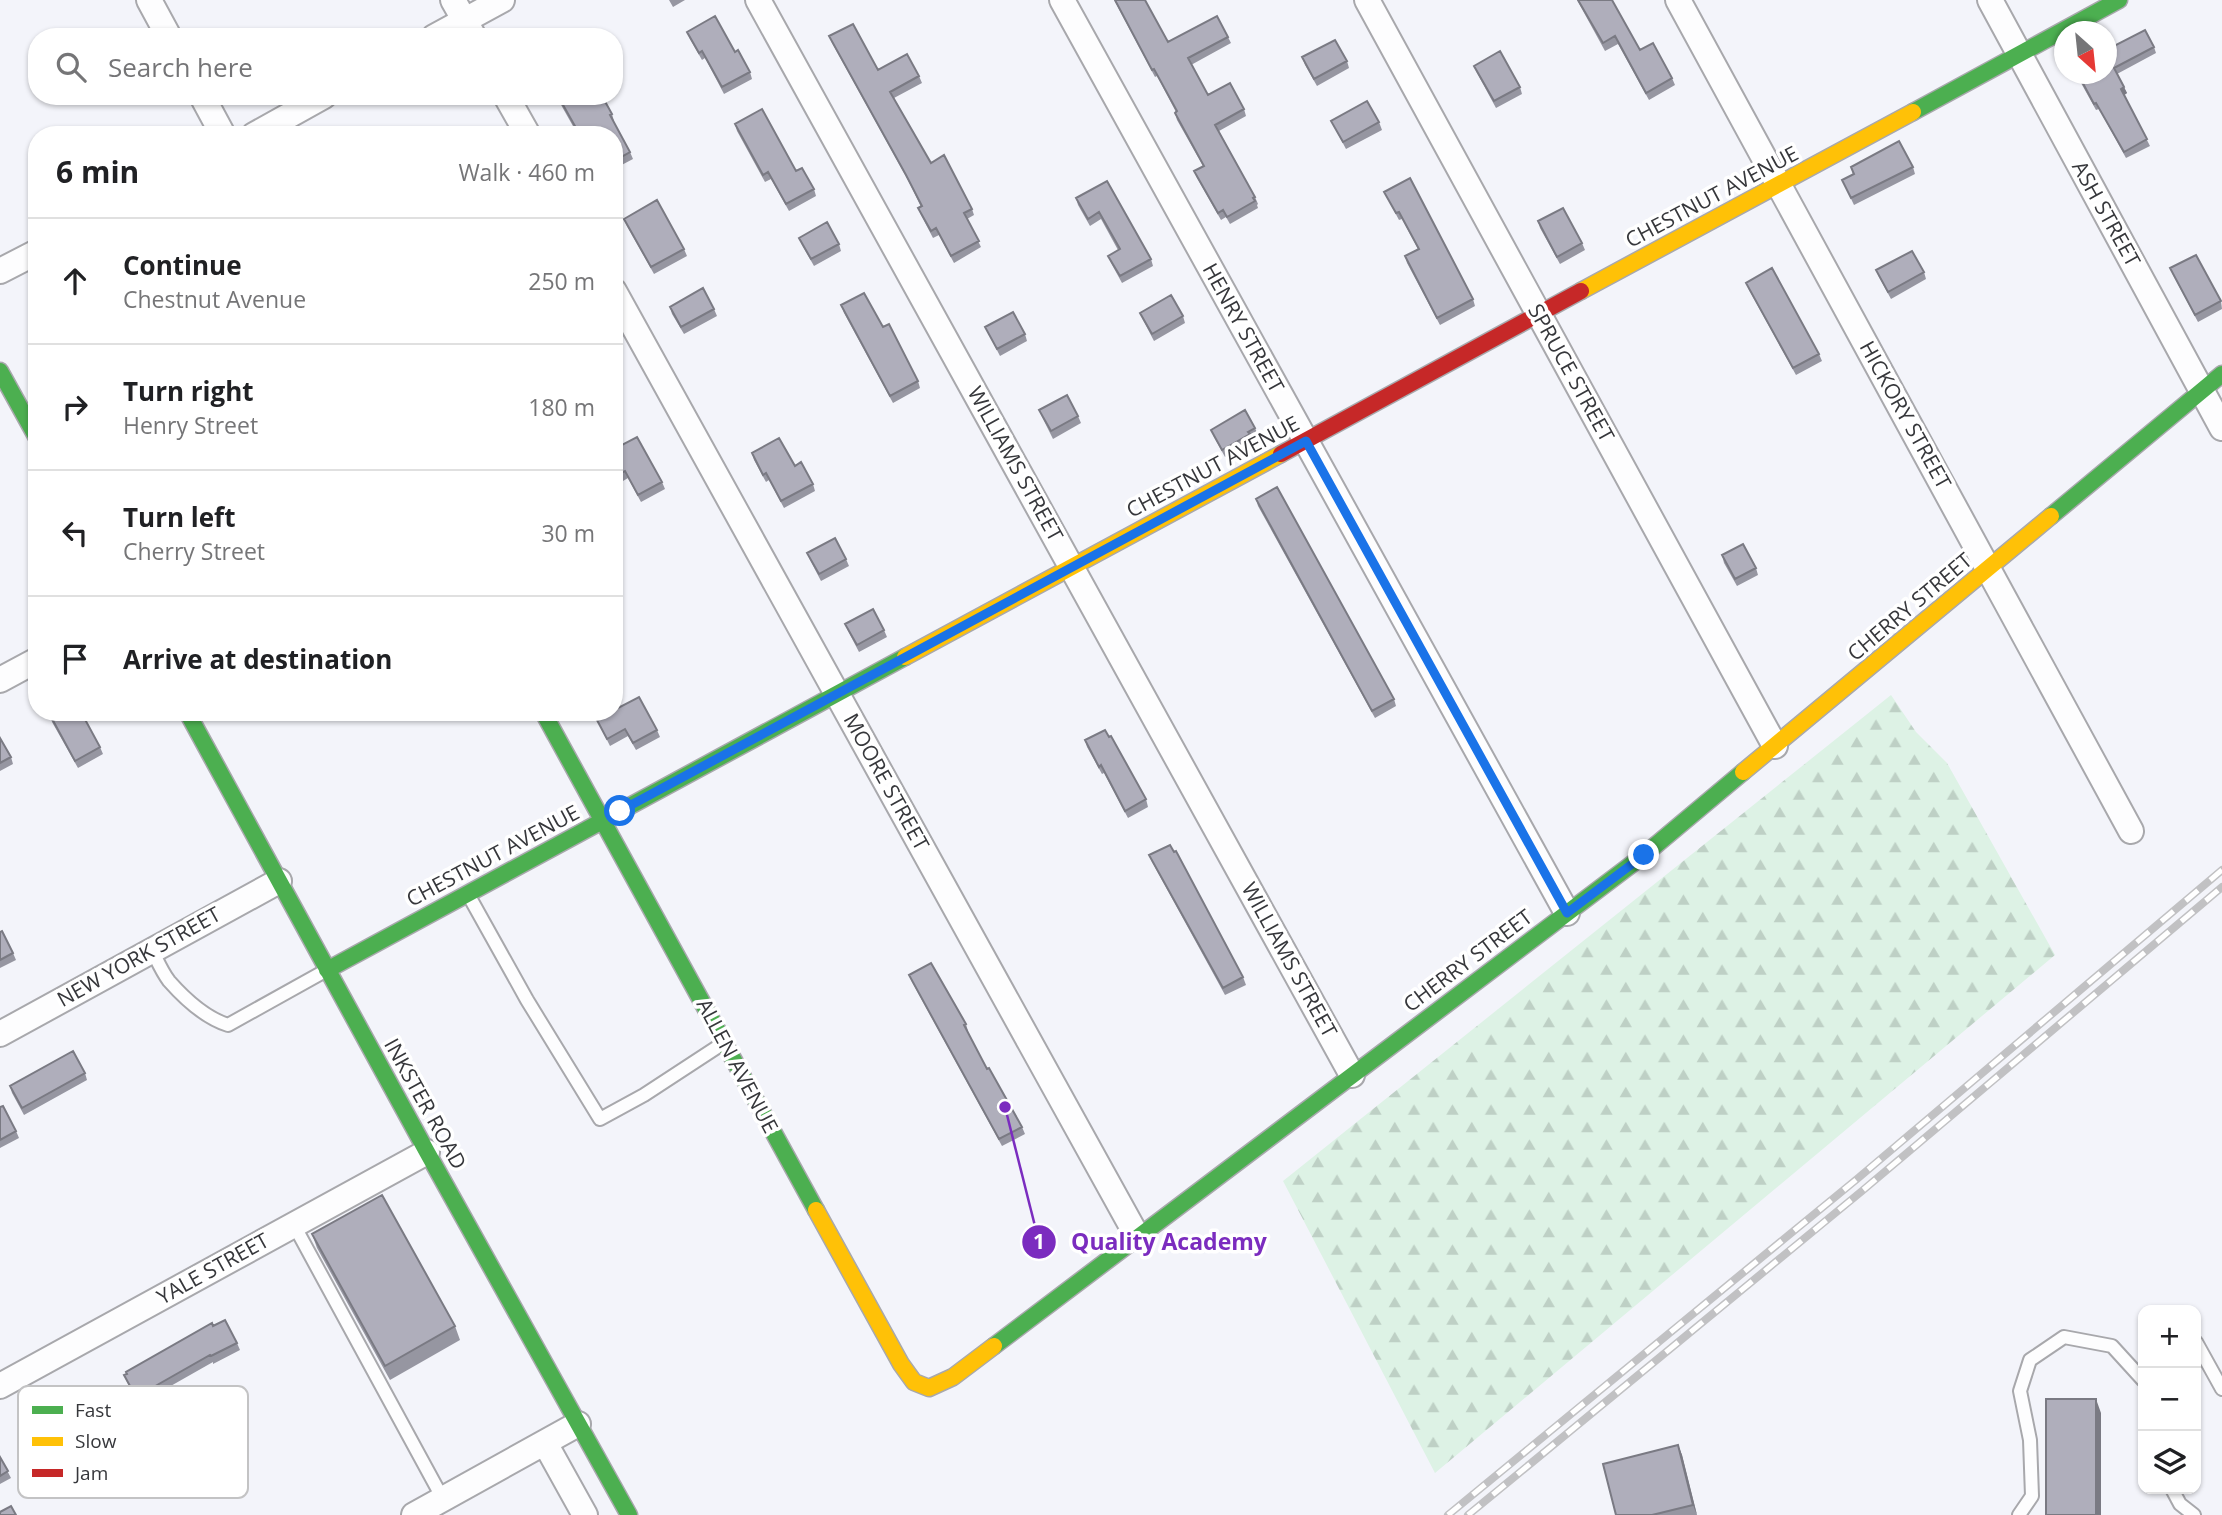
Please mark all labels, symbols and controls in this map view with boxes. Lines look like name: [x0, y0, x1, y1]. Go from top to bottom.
north arrow: [2054, 21, 2117, 84]
search box: [28, 28, 623, 105]
icon: search: [52, 48, 90, 86]
text: Search here: [108, 49, 253, 85]
street label: CHESTNUT AVENUE: [1620, 139, 1803, 254]
text: 6 min: [56, 151, 139, 192]
text: Walk · 460 m: [458, 156, 595, 188]
street label: ASH STREET: [2066, 156, 2148, 272]
text: Continue: [123, 247, 242, 283]
street label: HENRY STREET: [1197, 258, 1291, 398]
icon: ahead: [56, 262, 94, 300]
text: 250 m: [528, 265, 595, 297]
text: Chestnut Avenue: [123, 283, 306, 315]
street label: SPRUCE STREET: [1522, 299, 1622, 447]
street label: HICKORY STREET: [1854, 336, 1958, 494]
text: Turn right: [123, 373, 254, 409]
street label: WILLIAMS STREET: [962, 381, 1070, 546]
icon: right: [56, 388, 94, 426]
text: 180 m: [528, 391, 595, 423]
text: Henry Street: [123, 409, 258, 441]
street label: CHESTNUT AVENUE: [1121, 409, 1304, 524]
text: Turn left: [123, 499, 235, 535]
icon: left: [56, 514, 94, 552]
text: 30 m: [541, 517, 595, 549]
text: Cherry Street: [123, 535, 265, 567]
street label: CHERRY STREET: [1841, 546, 1978, 667]
icon: arrive: [56, 640, 94, 678]
text: Arrive at destination: [123, 641, 392, 677]
street label: MOORE STREET: [838, 708, 936, 855]
route start: [604, 795, 635, 826]
street label: CHESTNUT AVENUE: [401, 798, 584, 913]
route end: [1628, 839, 1659, 870]
street label: WILLIAMS STREET: [1236, 877, 1344, 1042]
street label: NEW YORK STREET: [52, 899, 226, 1013]
street label: CHERRY STREET: [1397, 902, 1538, 1018]
street label: ALLEN AVENUE: [691, 993, 785, 1138]
street label: INKSTER ROAD: [378, 1033, 473, 1174]
callout: Quality Academy: [1022, 1220, 1281, 1264]
text: Quality Academy: [1071, 1225, 1268, 1257]
street label: YALE STREET: [151, 1226, 274, 1310]
text: 1: [1033, 1227, 1045, 1255]
map controls: [2138, 1305, 2201, 1494]
button: +: [2138, 1305, 2201, 1368]
button: −: [2138, 1368, 2201, 1431]
legend: [18, 1386, 248, 1498]
text: Fast: [75, 1397, 111, 1423]
text: Slow: [75, 1428, 117, 1454]
button: layers: [2138, 1431, 2201, 1494]
text: Jam: [73, 1460, 108, 1486]

